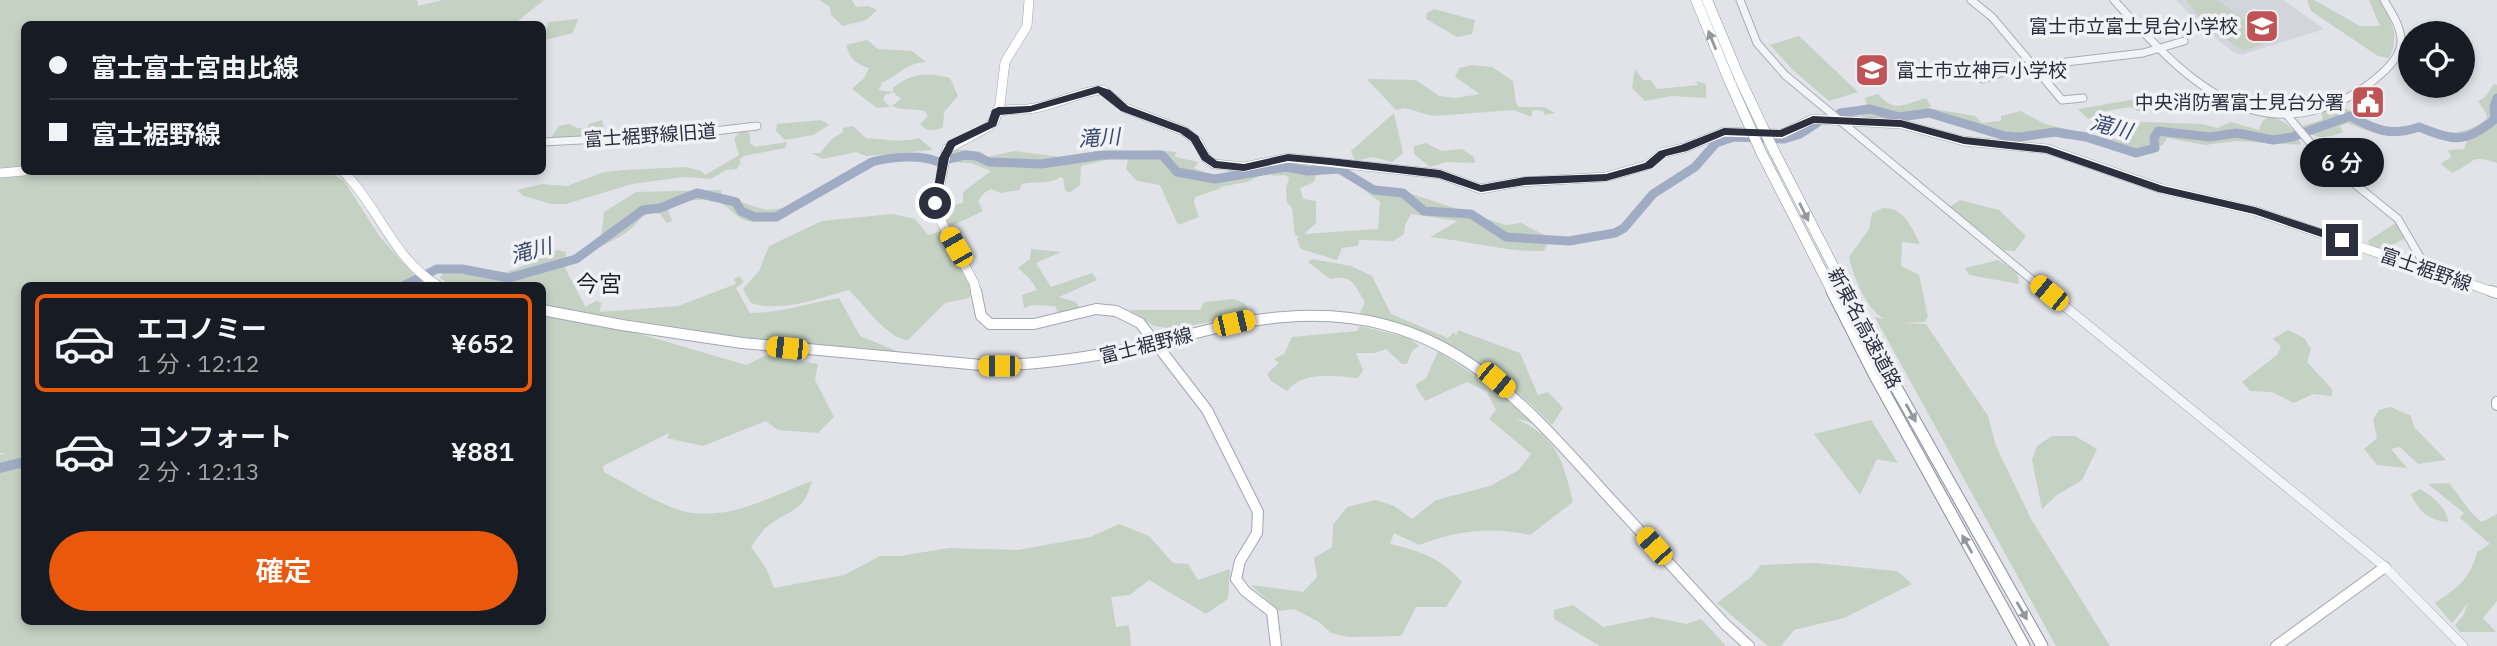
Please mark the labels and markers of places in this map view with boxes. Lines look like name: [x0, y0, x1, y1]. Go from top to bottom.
school or university icon: 富士市立富士見台小学校: [2243, 7, 2281, 45]
place label: 富士市立富士見台小学校: [2029, 14, 2238, 38]
school or university icon: 富士市立神戸小学校: [1853, 51, 1891, 89]
place label: 富士市立神戸小学校: [1896, 58, 2067, 82]
public building icon: 中央消防署富士見台分署: [2349, 83, 2387, 121]
place label: 中央消防署富士見台分署: [2135, 90, 2344, 114]

